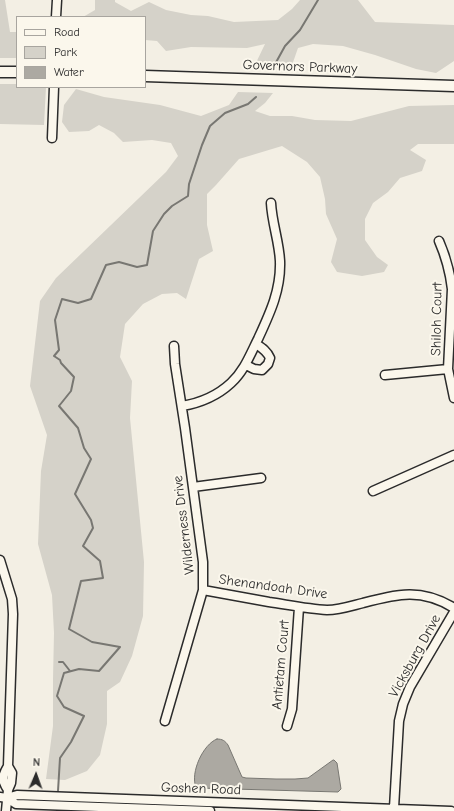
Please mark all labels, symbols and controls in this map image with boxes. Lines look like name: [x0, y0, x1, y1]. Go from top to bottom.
legend: [16, 16, 146, 88]
text: Road: [54, 25, 80, 39]
text: Park: [54, 45, 77, 59]
street label: Governors Parkway: [242, 57, 358, 77]
text: Water: [54, 65, 84, 79]
street label: Shiloh Court: [428, 282, 446, 356]
street label: Wilderness Drive: [170, 475, 198, 575]
street label: Shenandoah Drive: [218, 571, 328, 603]
street label: Vicksburg Drive: [385, 612, 445, 700]
street label: Antietam Court: [269, 620, 293, 710]
north arrow: [16, 755, 56, 795]
text: N: [33, 756, 40, 769]
street label: Goshen Road: [161, 779, 241, 799]

